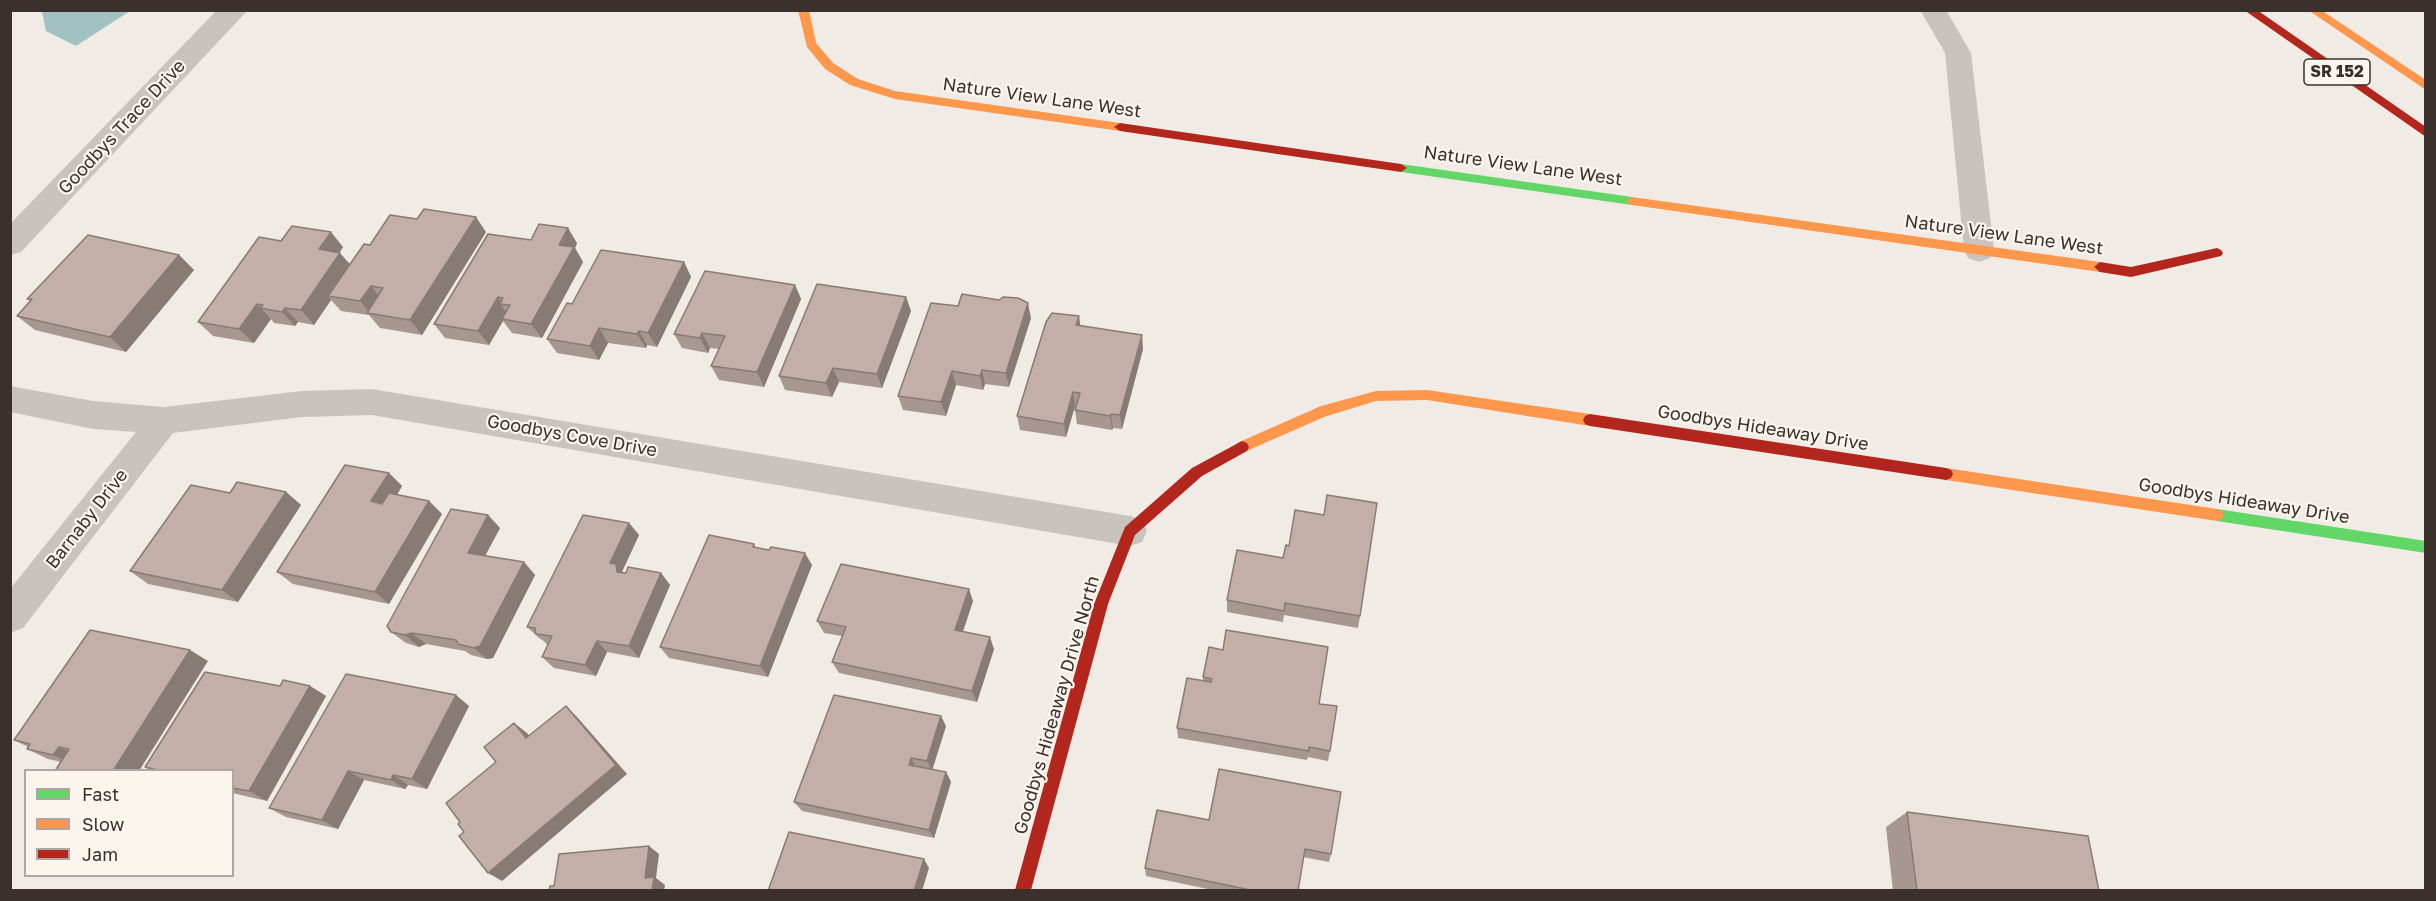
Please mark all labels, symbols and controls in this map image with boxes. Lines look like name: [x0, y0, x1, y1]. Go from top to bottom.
street label: Goodbys Trace Drive: [54, 55, 190, 199]
road number: SR 152: [2304, 59, 2370, 85]
street label: Nature View Lane West: [941, 73, 1143, 123]
street label: Nature View Lane West: [1422, 141, 1624, 191]
street label: Nature View Lane West: [1903, 210, 2105, 260]
street label: Goodbys Hideaway Drive: [1656, 401, 1870, 455]
street label: Goodbys Cove Drive: [485, 410, 659, 462]
street label: Barnaby Drive: [41, 465, 133, 573]
street label: Goodbys Hideaway Drive: [2137, 474, 2351, 528]
street label: Goodbys Hideaway Drive North: [1010, 573, 1104, 837]
legend: [24, 769, 234, 877]
text: Fast: [82, 783, 119, 805]
text: Slow: [82, 813, 124, 835]
text: Jam: [82, 843, 118, 865]

